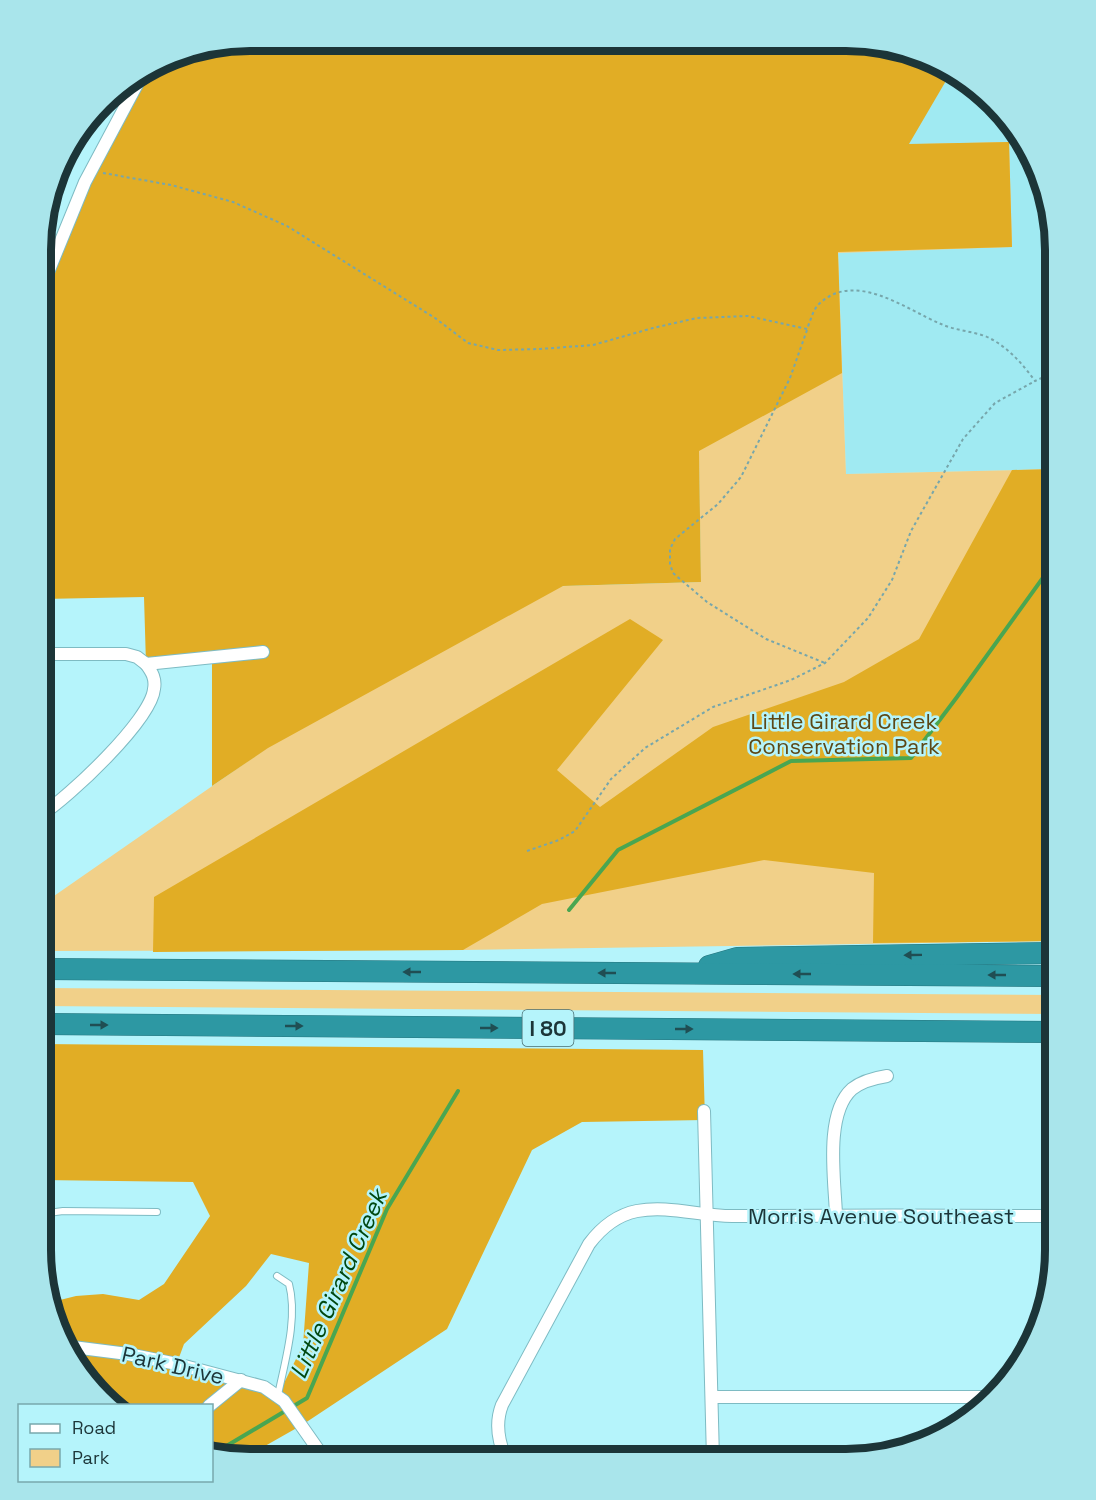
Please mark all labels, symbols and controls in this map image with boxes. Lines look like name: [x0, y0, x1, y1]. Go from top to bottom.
park label: Little Girard Creek Conservation Park: [748, 707, 940, 760]
one-way arrow: [903, 950, 922, 960]
one-way arrow: [402, 967, 421, 977]
one-way arrow: [597, 968, 616, 978]
one-way arrow: [792, 969, 811, 979]
one-way arrow: [987, 970, 1006, 980]
road number: I 80: [522, 1010, 574, 1046]
one-way arrow: [90, 1020, 109, 1030]
one-way arrow: [285, 1021, 304, 1031]
one-way arrow: [480, 1023, 499, 1032]
one-way arrow: [675, 1024, 694, 1034]
water label: Little Girard Creek: [282, 1182, 395, 1383]
street label: Morris Avenue Southeast: [748, 1202, 1014, 1230]
street label: Park Drive: [119, 1340, 227, 1390]
legend: [18, 1404, 213, 1482]
text: Road: [72, 1416, 116, 1439]
text: Park: [72, 1446, 110, 1469]

